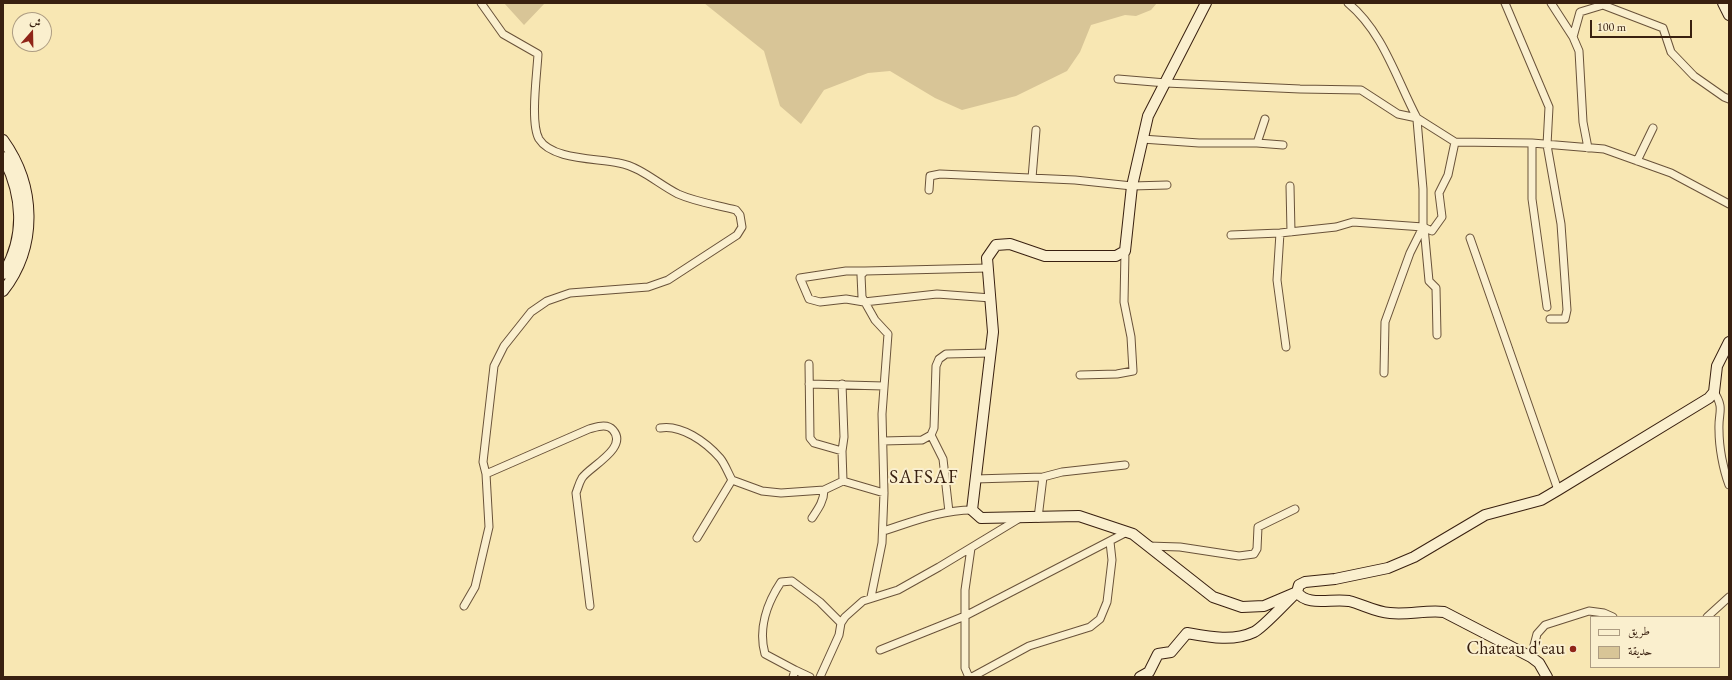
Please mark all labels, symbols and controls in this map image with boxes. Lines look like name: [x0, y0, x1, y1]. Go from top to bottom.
north arrow: [12, 12, 52, 52]
scale bar: [1592, 12, 1694, 38]
text: ش: [28, 13, 43, 30]
text: 100 m: [1597, 19, 1626, 35]
district label: SAFSAF: [889, 467, 959, 489]
legend: [1590, 616, 1720, 668]
text: طريق: [1628, 623, 1650, 639]
place label: Chateau d'eau: [1466, 638, 1565, 660]
text: حديقة: [1628, 643, 1652, 659]
marker: Chateau d'eau: [1568, 644, 1578, 654]

